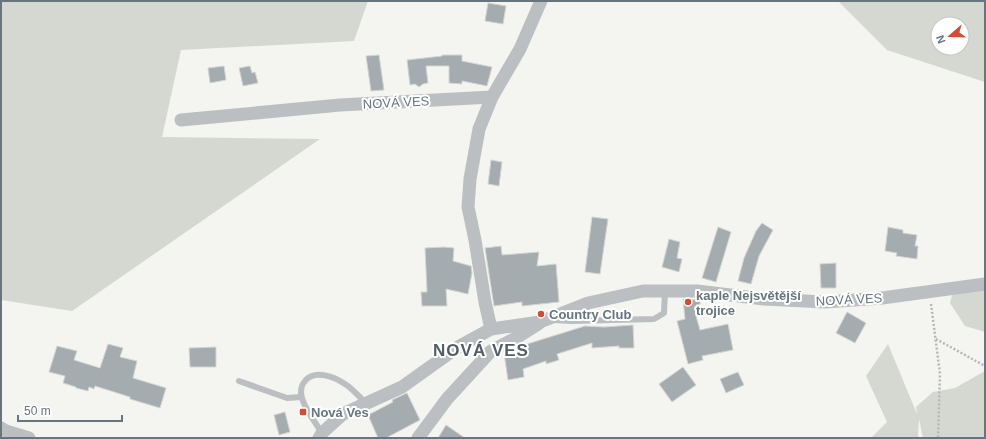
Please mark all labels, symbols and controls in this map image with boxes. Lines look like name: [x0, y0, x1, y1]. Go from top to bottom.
north arrow: [930, 16, 970, 56]
text: N: [934, 34, 948, 45]
street label: NOVÁ VES: [362, 93, 430, 112]
place label: kaple Nejsvětější trojice: [696, 288, 801, 318]
street label: NOVÁ VES: [815, 290, 883, 309]
marker: kaple Nejsvětější trojice: [683, 297, 693, 307]
place label: Country Club: [549, 307, 631, 322]
marker: Country Club: [536, 309, 546, 319]
district label: NOVÁ VES: [433, 341, 529, 360]
scale bar: [18, 397, 122, 423]
text: 50 m: [24, 404, 51, 418]
place label: Nová Ves: [311, 405, 369, 420]
marker: Nová Ves: [298, 407, 308, 417]

